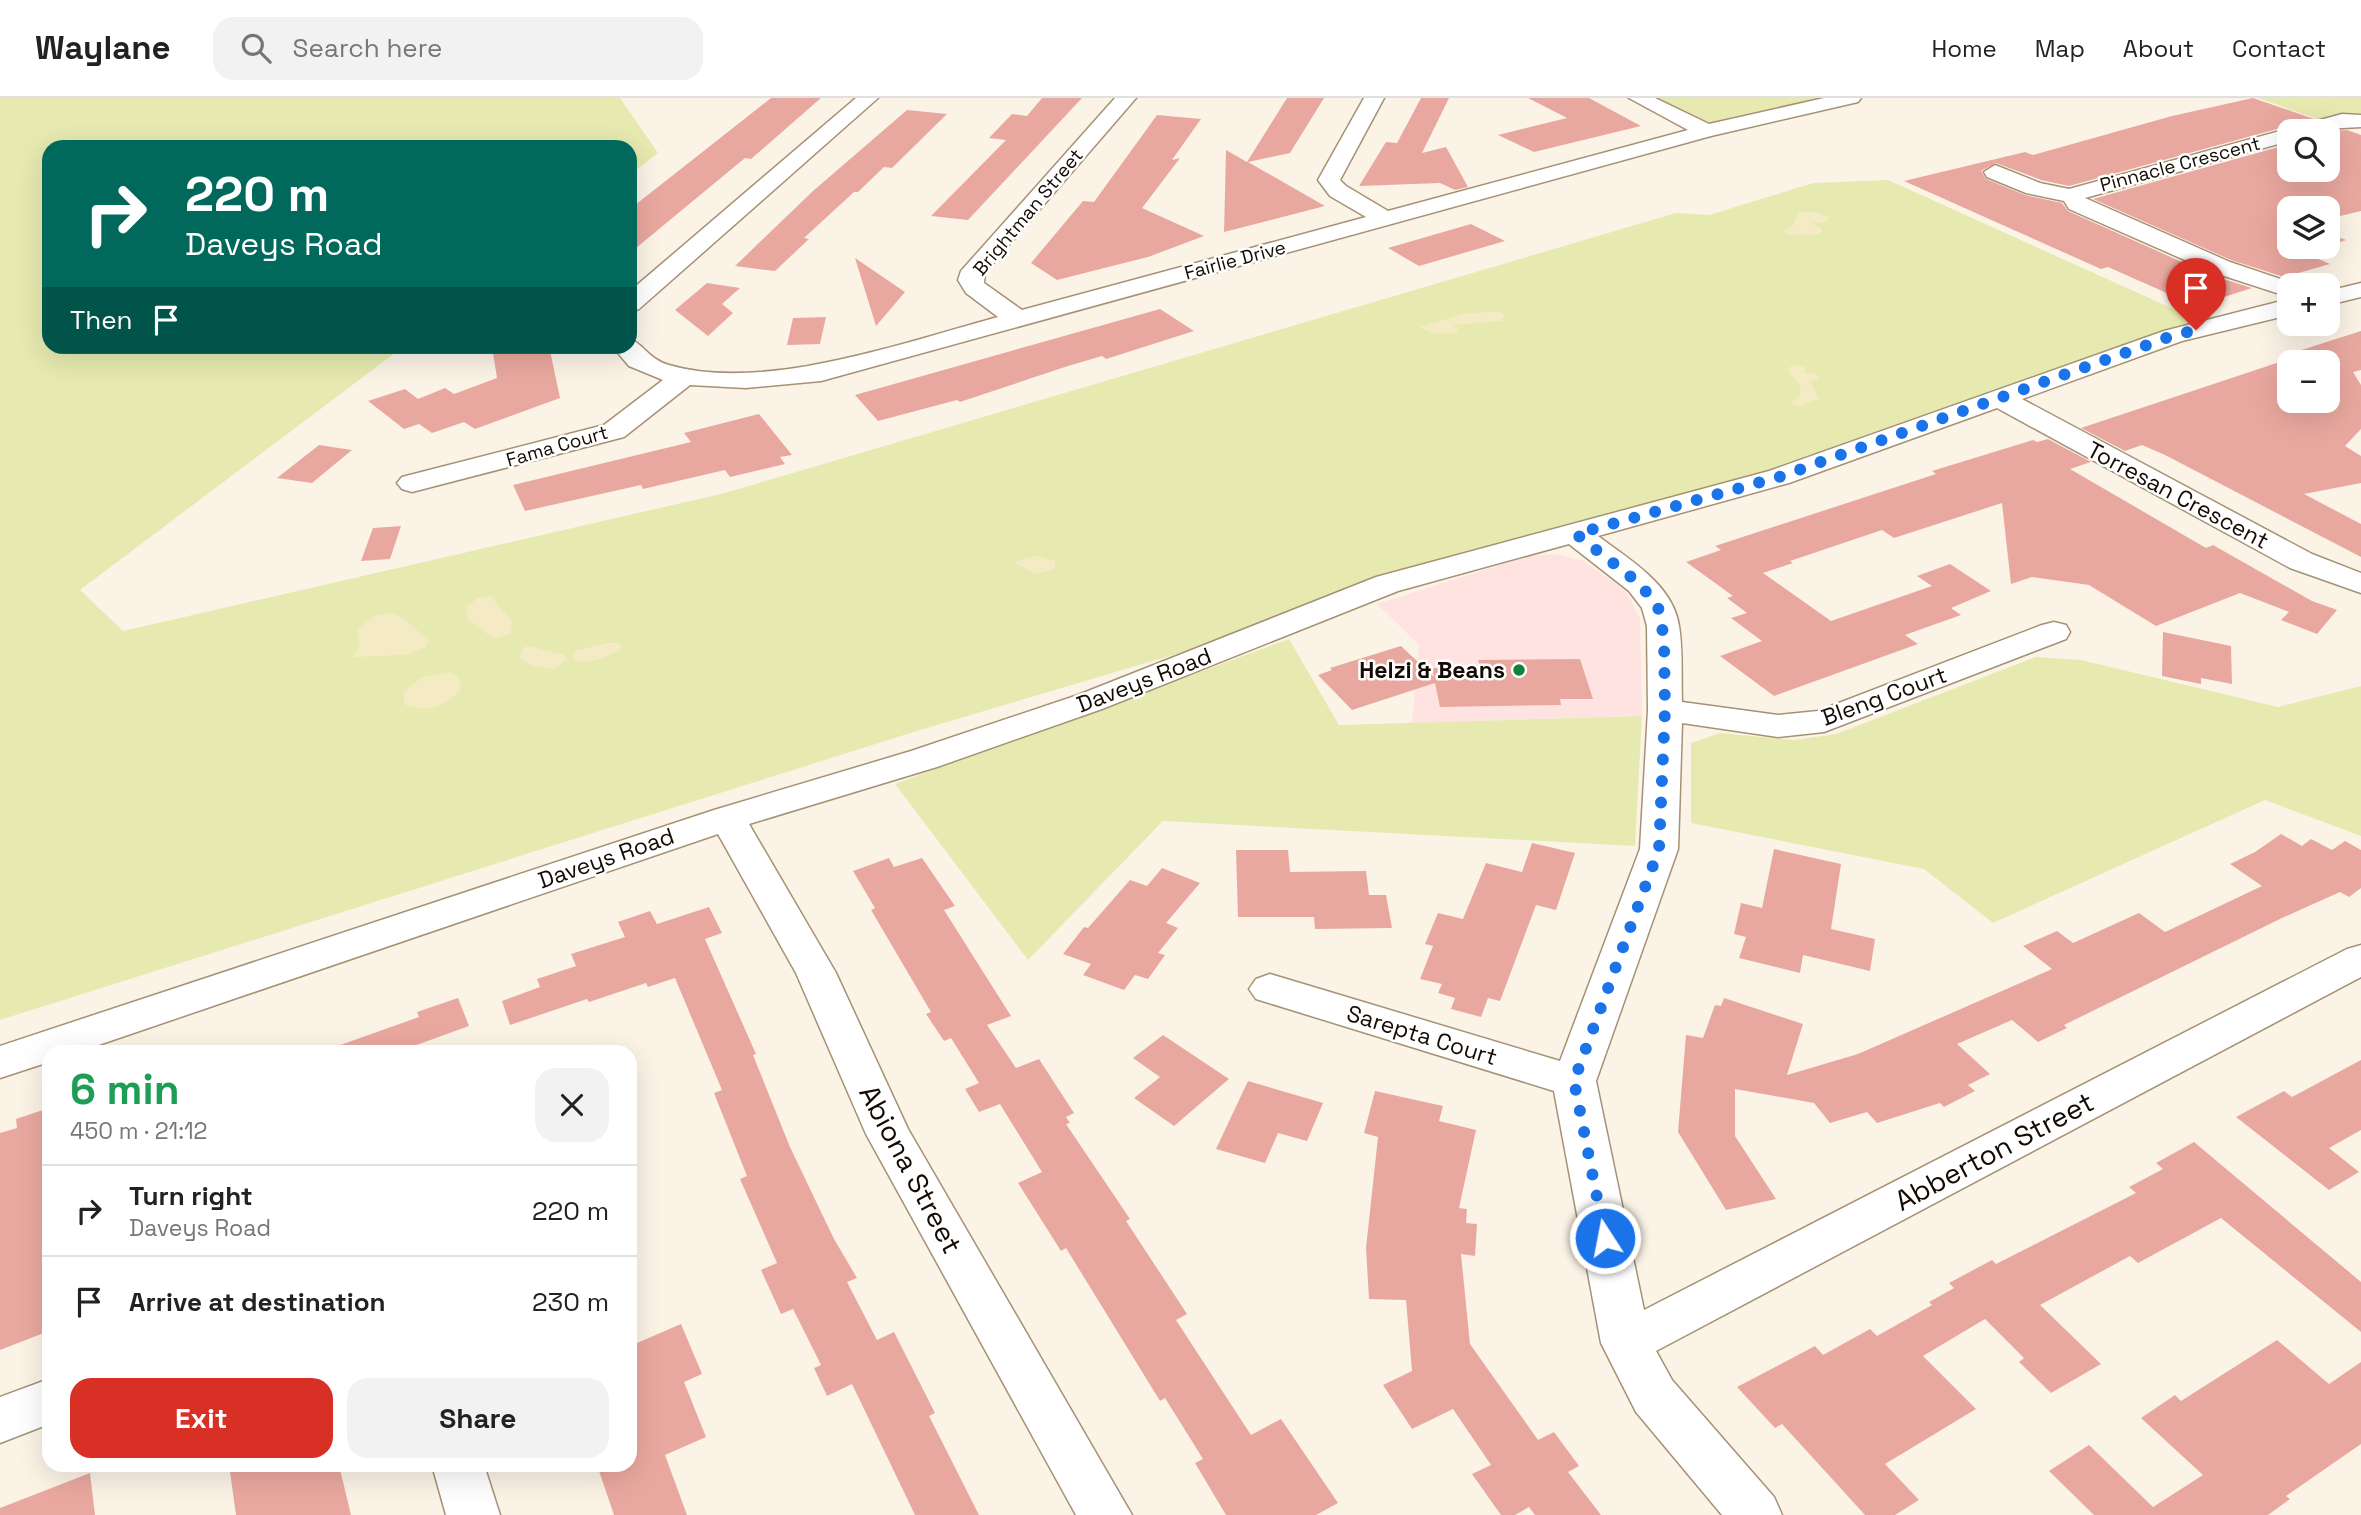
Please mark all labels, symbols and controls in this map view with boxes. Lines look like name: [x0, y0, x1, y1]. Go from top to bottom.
search box: [213, 17, 703, 80]
text: Waylane: [35, 27, 171, 69]
icon: search: [237, 29, 275, 67]
text: Search here: [293, 31, 442, 65]
text: Home: [1931, 33, 1997, 64]
text: Map: [2035, 33, 2085, 64]
text: About: [2123, 33, 2194, 64]
text: Contact: [2232, 33, 2326, 64]
map controls: [2277, 119, 2340, 413]
button: search: [2277, 119, 2340, 182]
street label: Pinnacle Crescent: [2097, 131, 2263, 197]
street label: Brightman Street: [967, 143, 1089, 281]
text: 220 m: [185, 163, 329, 225]
icon: right: [70, 168, 161, 259]
button: layers: [2277, 196, 2340, 259]
text: Daveys Road: [185, 224, 383, 264]
street label: Fairlie Drive: [1182, 234, 1288, 286]
pin: [2166, 258, 2226, 330]
icon: arrive: [2177, 269, 2215, 307]
button: +: [2277, 273, 2340, 336]
icon: arrive: [147, 301, 185, 339]
text: Then: [70, 303, 133, 337]
button: −: [2277, 350, 2340, 413]
street label: Fama Court: [503, 420, 611, 472]
street label: Torresan Crescent: [2082, 434, 2274, 556]
street label: Daveys Road: [1072, 641, 1216, 719]
place label: Helzi & Beans: [1359, 655, 1505, 685]
street label: Bleng Court: [1817, 659, 1951, 733]
marker: Helzi & Beans: [1511, 662, 1527, 678]
street label: Daveys Road: [534, 821, 678, 895]
street label: Sarepta Court: [1343, 998, 1501, 1072]
text: 6 min: [70, 1063, 180, 1116]
button: close: [535, 1068, 609, 1142]
street label: Abiona Street: [851, 1078, 971, 1260]
street label: Abberton Street: [1888, 1083, 2100, 1219]
text: 450 m · 21:12: [70, 1116, 208, 1146]
text: Turn right: [129, 1179, 253, 1213]
icon: right: [70, 1192, 108, 1230]
text: 220 m: [532, 1194, 609, 1228]
position arrow: [1568, 1201, 1642, 1275]
text: Daveys Road: [129, 1213, 271, 1243]
icon: arrive: [70, 1283, 108, 1321]
text: Arrive at destination: [129, 1285, 386, 1319]
text: 230 m: [532, 1285, 609, 1319]
button: Exit: [70, 1378, 333, 1458]
button: Share: [347, 1378, 609, 1458]

